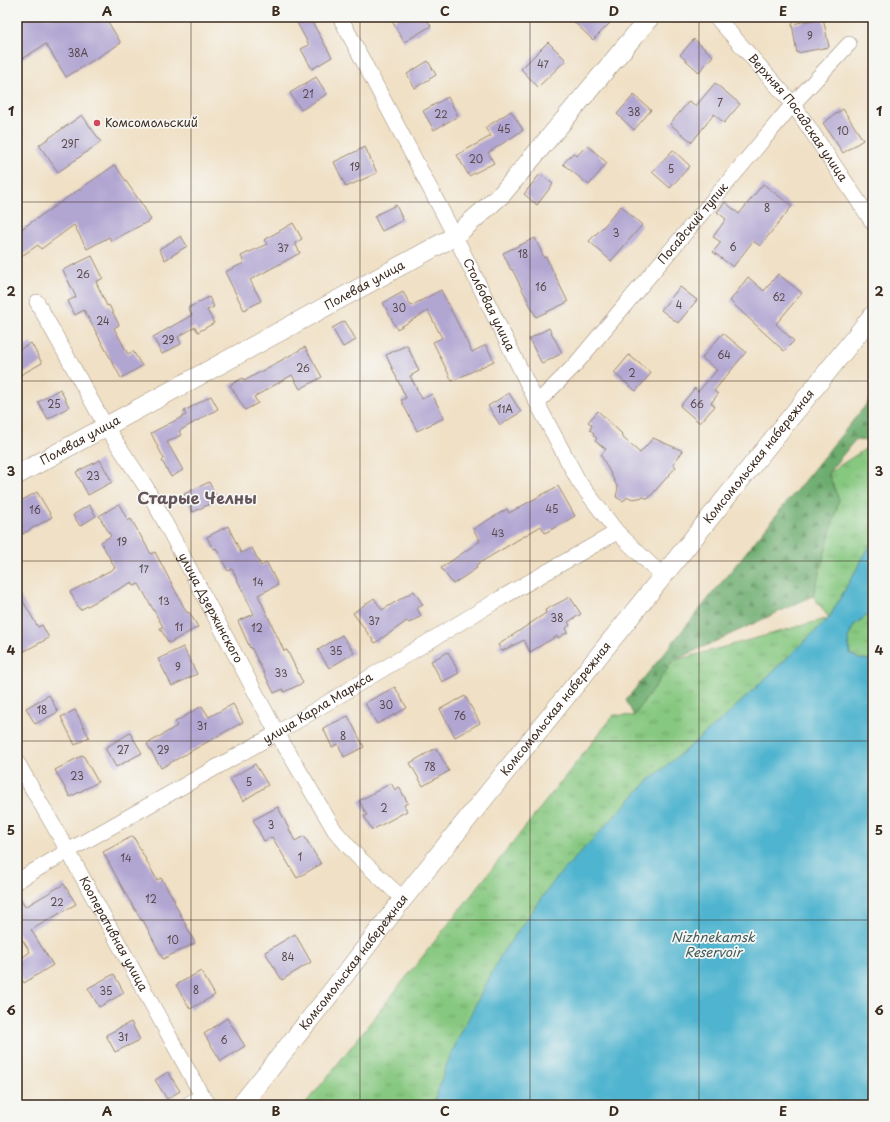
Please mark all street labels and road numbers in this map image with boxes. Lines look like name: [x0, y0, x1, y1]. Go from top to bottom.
street label: Верхняя Посадская улица: [744, 49, 853, 185]
street label: Посадский тупик: [653, 178, 732, 268]
street label: Полевая улица: [321, 255, 408, 314]
street label: Столбовая улица: [459, 255, 520, 354]
street label: Комсомольская набережная: [699, 385, 818, 527]
street label: Полевая улица: [36, 410, 123, 469]
street label: улица Дзержинского: [175, 549, 248, 666]
street label: Комсомольская набережная: [496, 637, 615, 779]
street label: улица Карла Маркса: [259, 667, 376, 747]
street label: Кооперативная улица: [75, 873, 153, 995]
street label: Комсомольская набережная: [295, 890, 412, 1033]

